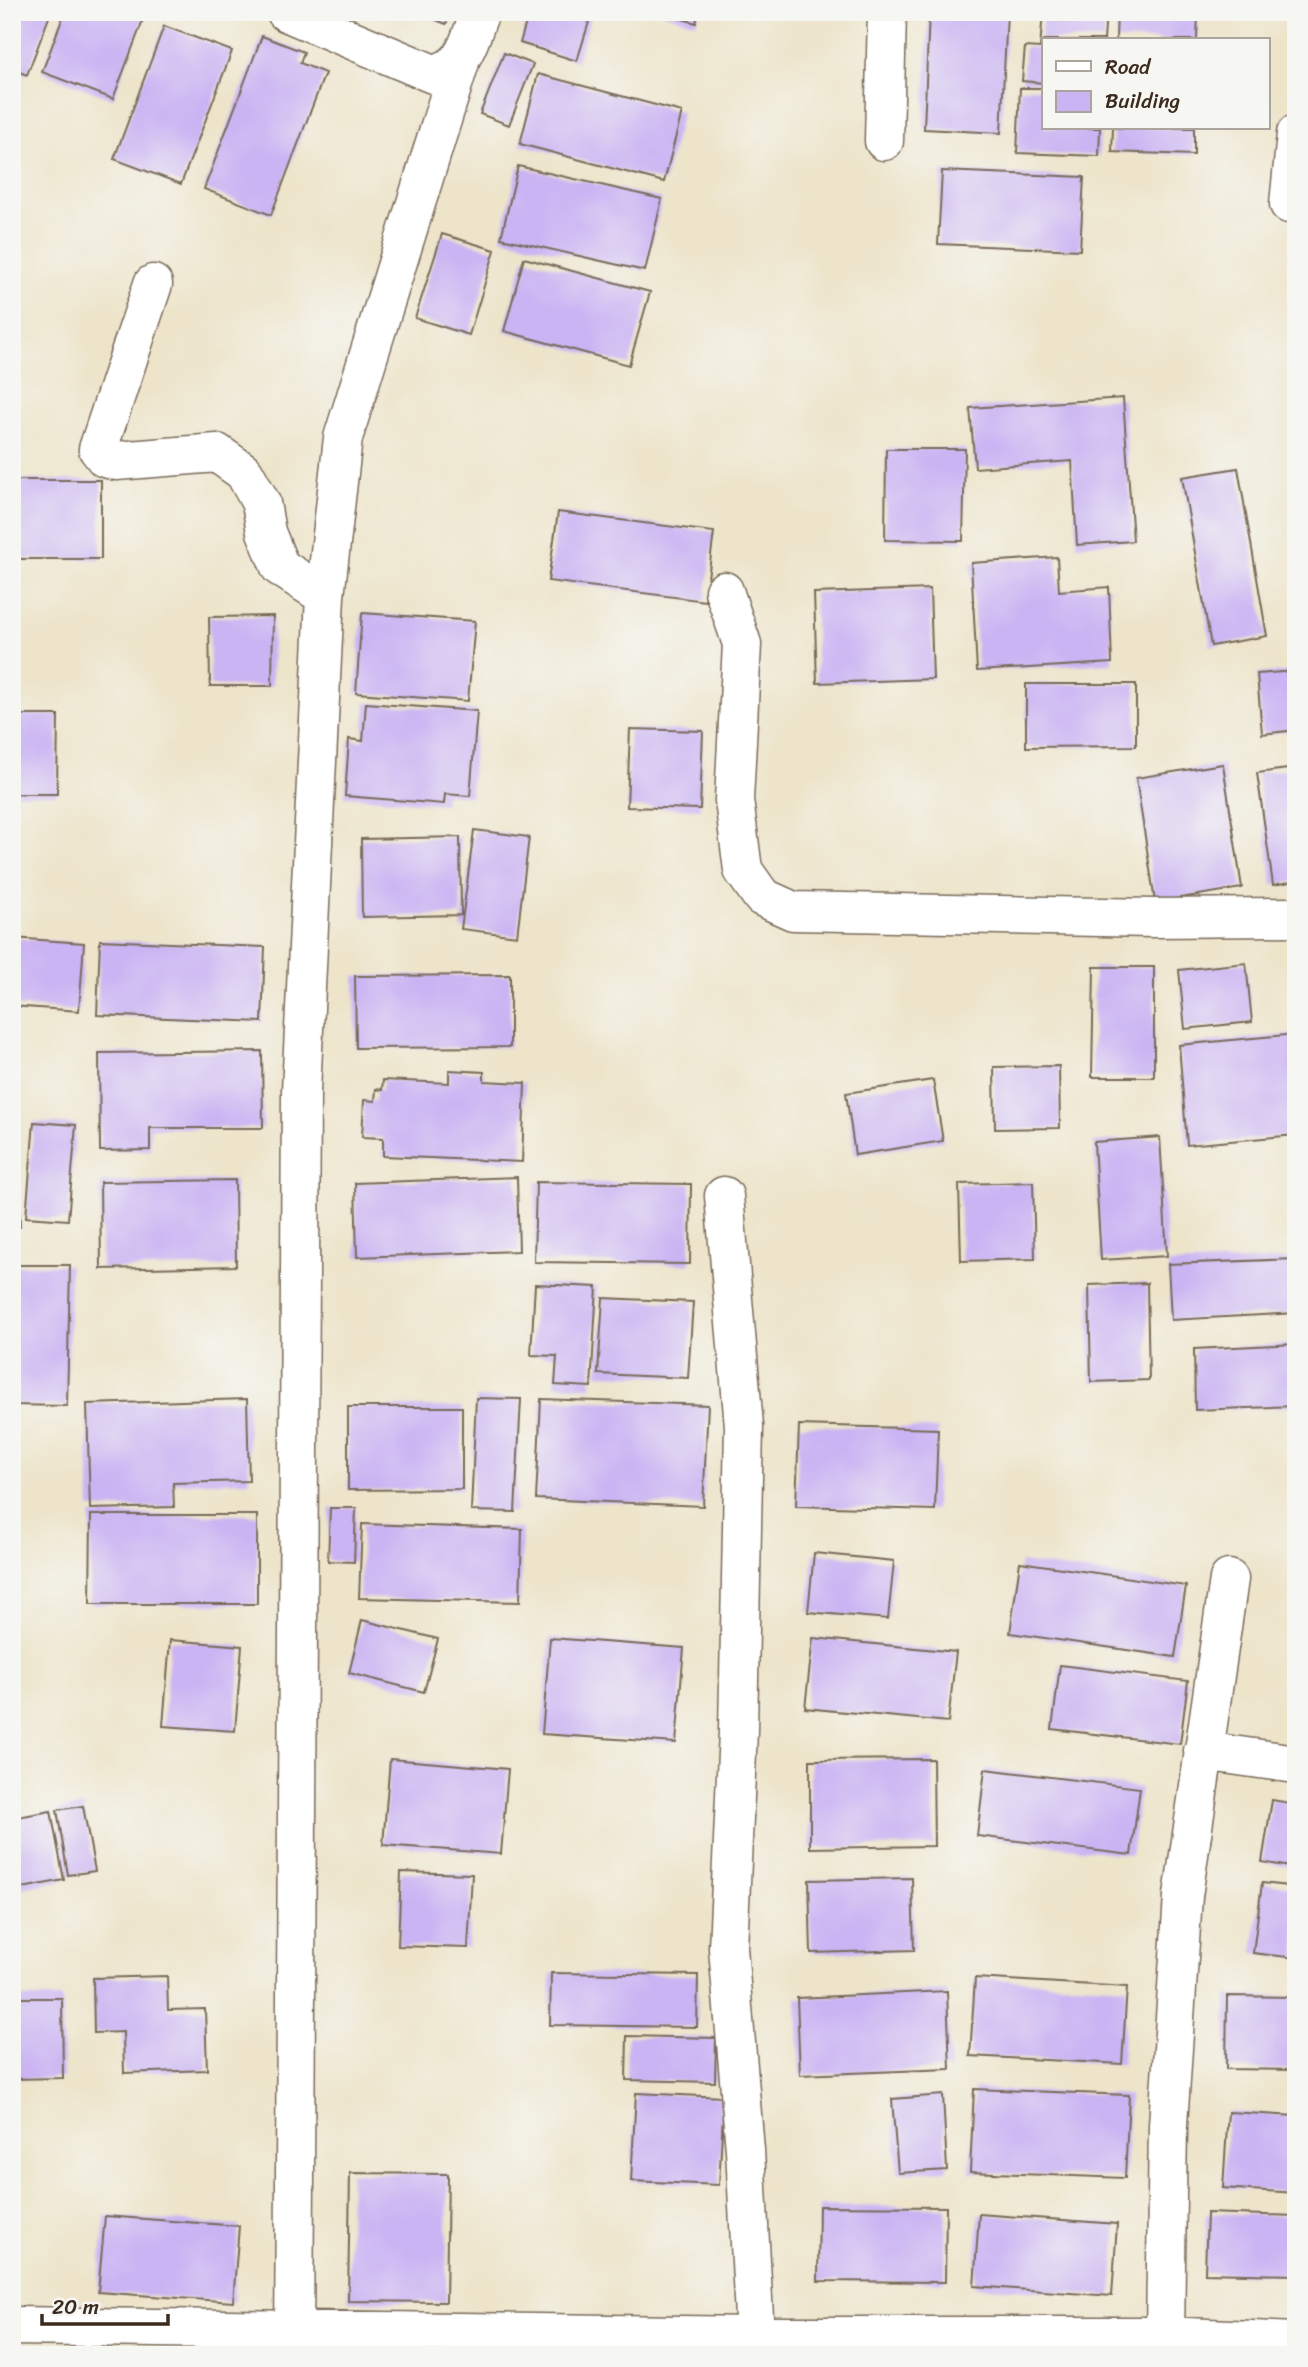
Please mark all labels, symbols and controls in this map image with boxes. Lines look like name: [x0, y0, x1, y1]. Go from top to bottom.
legend: [1042, 38, 1270, 130]
text: Road: [1105, 48, 1152, 86]
text: Building: [1105, 82, 1181, 120]
scale bar: [42, 2283, 168, 2327]
text: 20 m: [52, 2288, 99, 2326]

